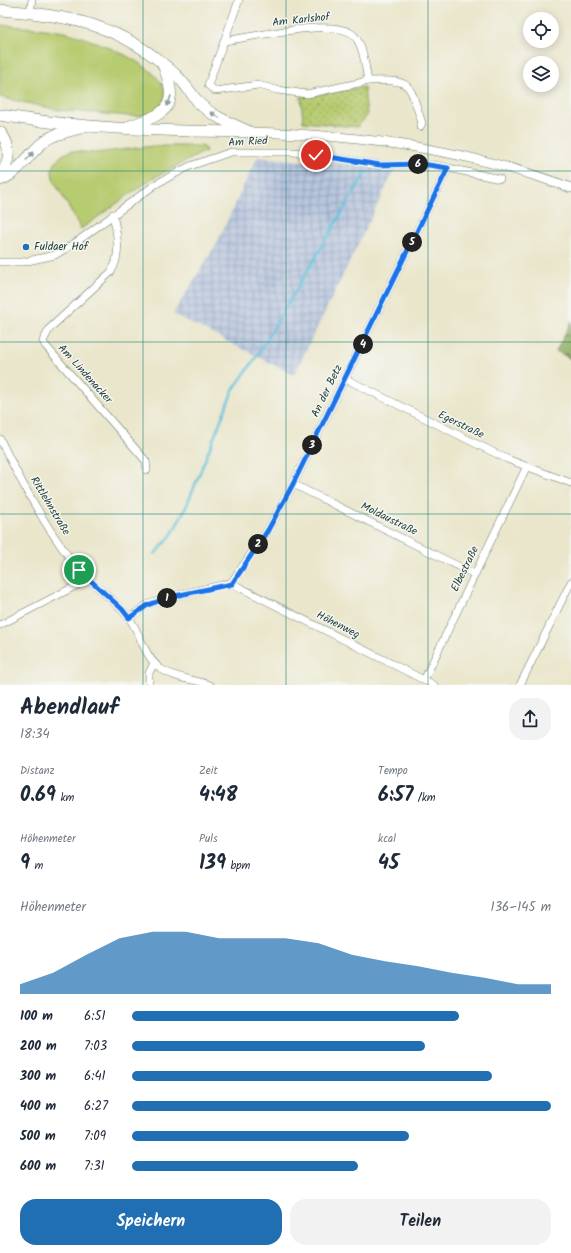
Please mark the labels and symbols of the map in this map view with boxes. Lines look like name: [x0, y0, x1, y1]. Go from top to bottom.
street label: Am Karlshof: [271, 8, 332, 32]
one-way arrow: [165, 96, 171, 108]
one-way arrow: [209, 111, 220, 118]
street label: Am Ried: [228, 132, 269, 152]
pin: [299, 138, 333, 172]
one-way arrow: [25, 151, 34, 161]
pin: 6: [408, 154, 428, 174]
pin: 5: [402, 232, 422, 252]
place label: Fuldaer Hof: [34, 238, 90, 256]
marker: Fuldaer Hof: [21, 242, 31, 252]
pin: 4: [353, 334, 373, 354]
street label: Am Lindenacker: [53, 340, 118, 409]
street label: An der Betz: [307, 362, 348, 420]
street label: Egerstraße: [435, 406, 487, 444]
pin: 3: [302, 435, 322, 455]
street label: Rittlehnstraße: [25, 473, 75, 539]
street label: Moldaustraße: [357, 497, 421, 541]
pin: 2: [248, 534, 268, 554]
street label: Elbestraße: [446, 543, 484, 595]
pin: [62, 553, 96, 587]
pin: 1: [157, 588, 177, 608]
street label: Höhenweg: [313, 606, 363, 644]

